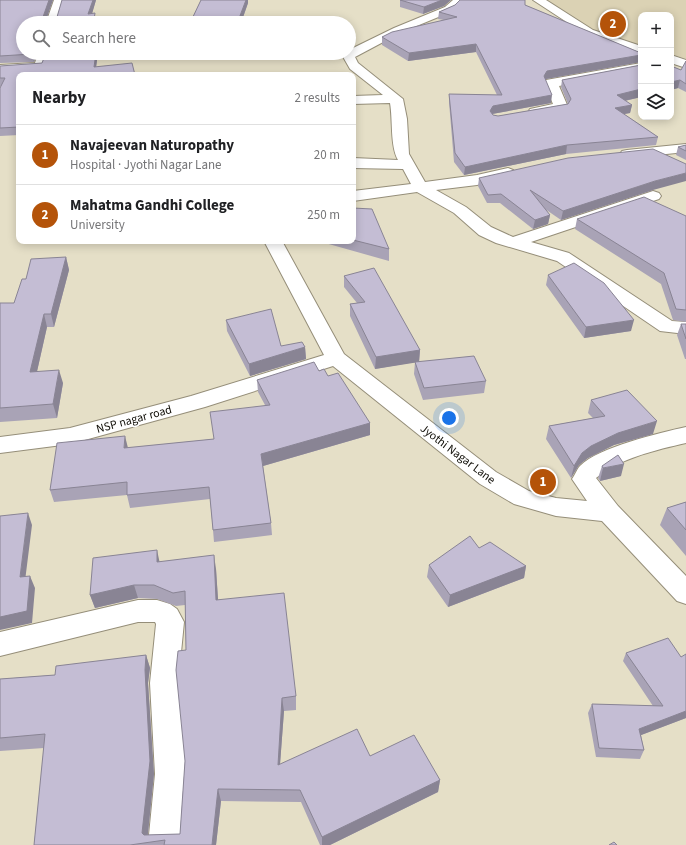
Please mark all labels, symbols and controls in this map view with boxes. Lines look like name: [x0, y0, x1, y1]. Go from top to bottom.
pin: 2: [600, 9, 626, 39]
map controls: [638, 12, 674, 120]
button: +: [638, 12, 674, 48]
search box: [16, 16, 356, 60]
icon: search: [30, 27, 52, 49]
text: Search here: [62, 28, 136, 49]
button: −: [638, 48, 674, 84]
button: layers: [638, 84, 674, 120]
text: Nearby: [32, 86, 86, 110]
text: 2 results: [295, 89, 340, 107]
text: Navajeevan Naturopathy: [70, 135, 234, 156]
text: 1: [42, 146, 48, 164]
text: 20 m: [314, 146, 340, 164]
text: Hospital · Jyothi Nagar Lane: [70, 156, 222, 174]
text: Mahatma Gandhi College: [70, 195, 234, 216]
text: 2: [42, 206, 48, 224]
text: 250 m: [307, 206, 340, 224]
text: University: [70, 216, 125, 234]
street label: NSP nagar road: [94, 401, 174, 438]
your location: [439, 408, 459, 428]
street label: Jyothi Nagar Lane: [417, 420, 499, 488]
pin: 1: [530, 467, 556, 497]

